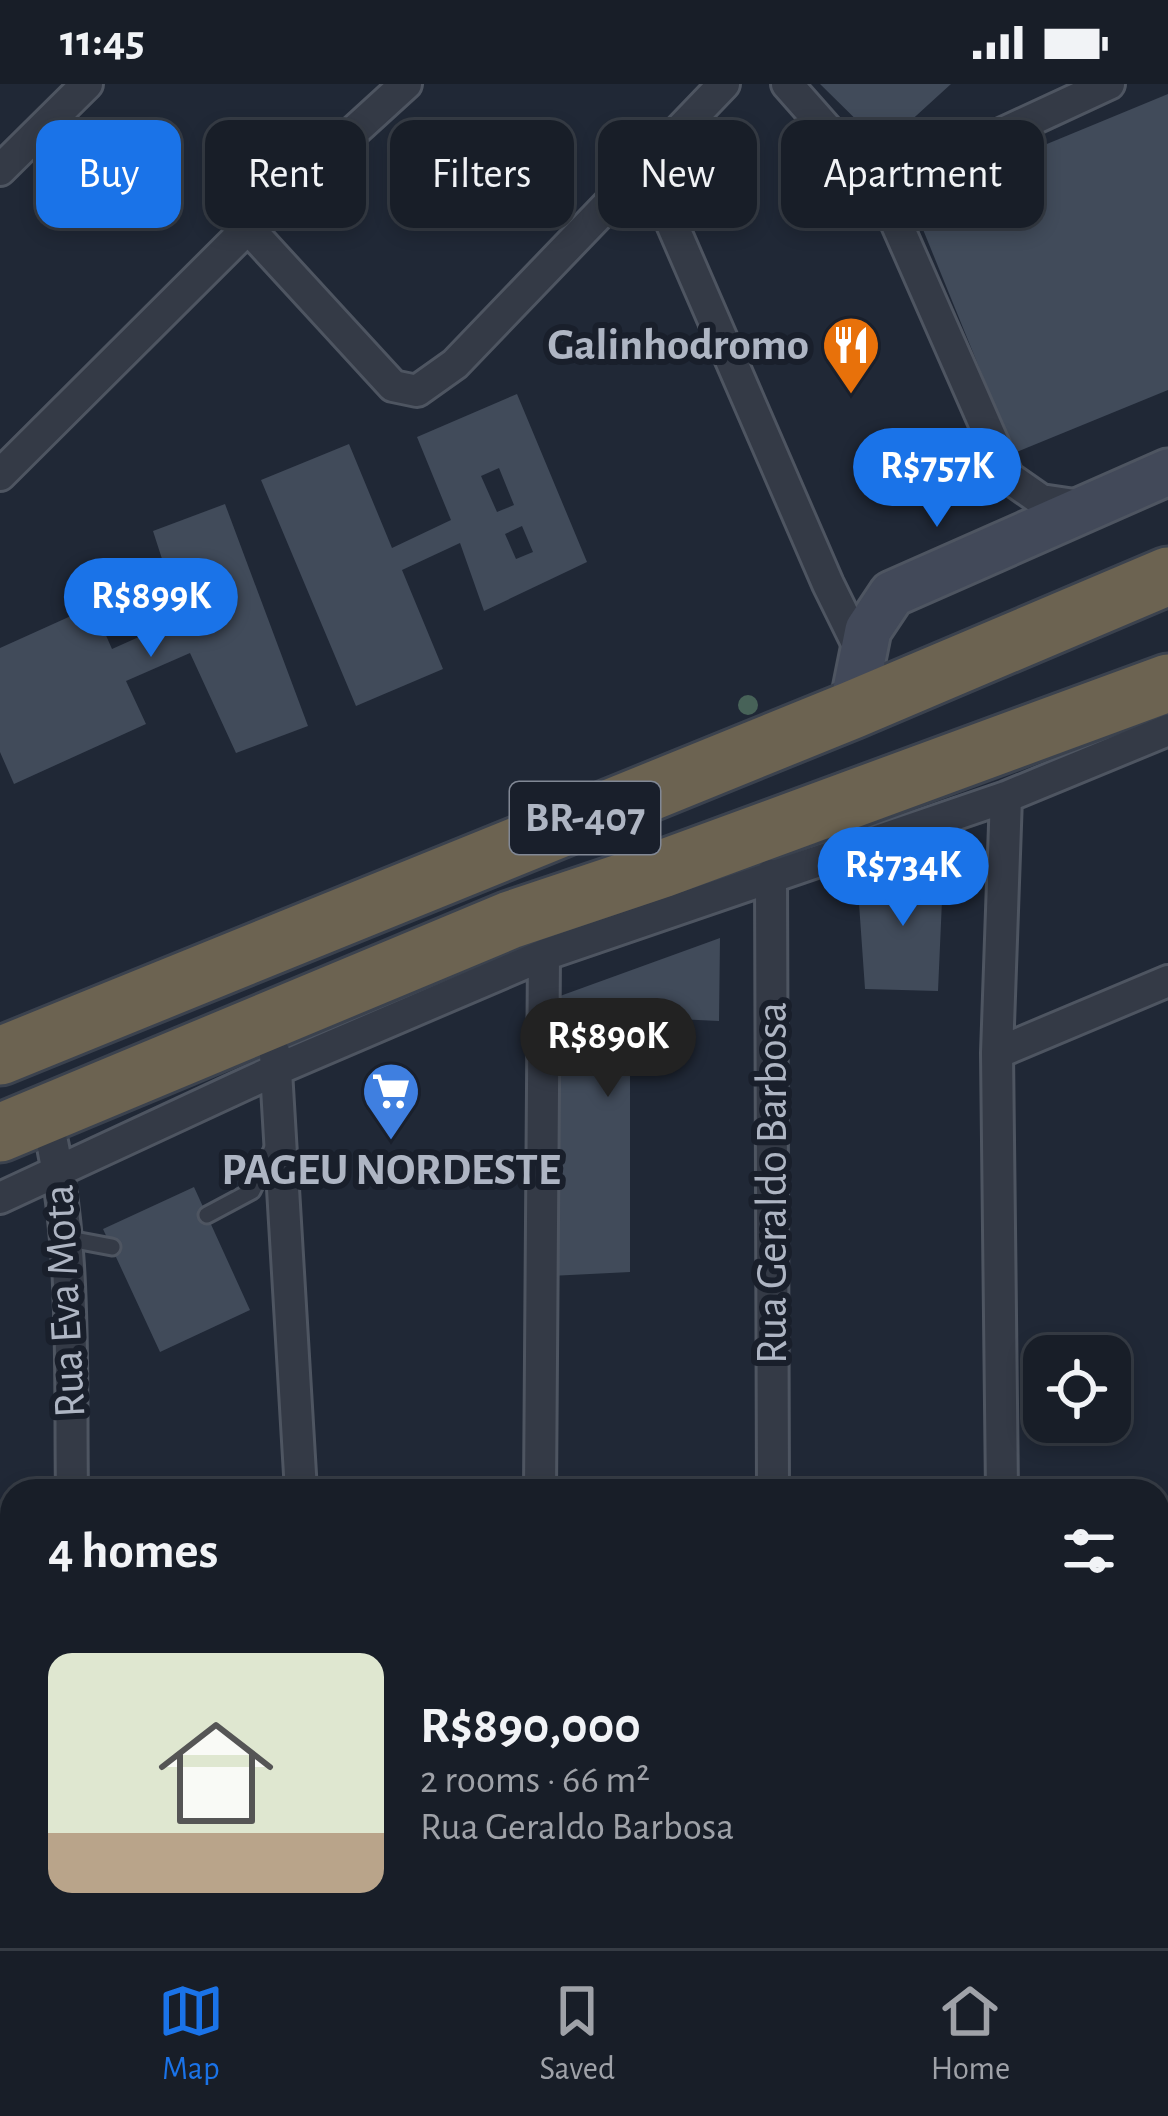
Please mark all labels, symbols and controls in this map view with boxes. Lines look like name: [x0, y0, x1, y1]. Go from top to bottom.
text: 11:45: [60, 19, 145, 64]
chip: Buy: [36, 120, 181, 228]
chip: Rent: [205, 120, 366, 228]
chip: Filters: [390, 120, 574, 228]
chip: New: [598, 120, 757, 228]
chip: Apartment: [781, 120, 1044, 228]
restaurant icon: Galinhodromo: [820, 314, 882, 396]
place label: Galinhodromo: [547, 323, 809, 368]
pin: R$757K: [839, 428, 1035, 530]
text: R$757K: [880, 447, 994, 486]
pin: R$899K: [53, 558, 249, 660]
text: R$899K: [91, 577, 211, 616]
road number: BR-407: [510, 782, 660, 854]
pin: R$734K: [805, 827, 1001, 929]
text: R$734K: [845, 846, 961, 885]
pin: R$890K: [510, 998, 706, 1100]
street label: Rua Geraldo Barbosa: [750, 1002, 795, 1364]
text: R$890K: [547, 1017, 669, 1056]
supermarket icon: PAGEU NORDESTE: [360, 1060, 422, 1142]
place label: PAGEU NORDESTE: [221, 1148, 561, 1193]
street label: Rua Eva Mota: [36, 1183, 94, 1419]
map controls: [1023, 1335, 1131, 1443]
button: locate: [1023, 1335, 1131, 1443]
icon: filters: [1056, 1518, 1122, 1584]
text: 4 homes: [48, 1526, 218, 1577]
icon: home: [144, 1701, 288, 1845]
text: R$890,000: [420, 1701, 641, 1752]
text: 2 rooms · 66 m²: [420, 1761, 650, 1800]
text: Rua Geraldo Barbosa: [420, 1808, 734, 1847]
tab: Map: [158, 1978, 224, 2090]
tab: Saved: [540, 1978, 615, 2090]
tab: Home: [931, 1978, 1010, 2090]

